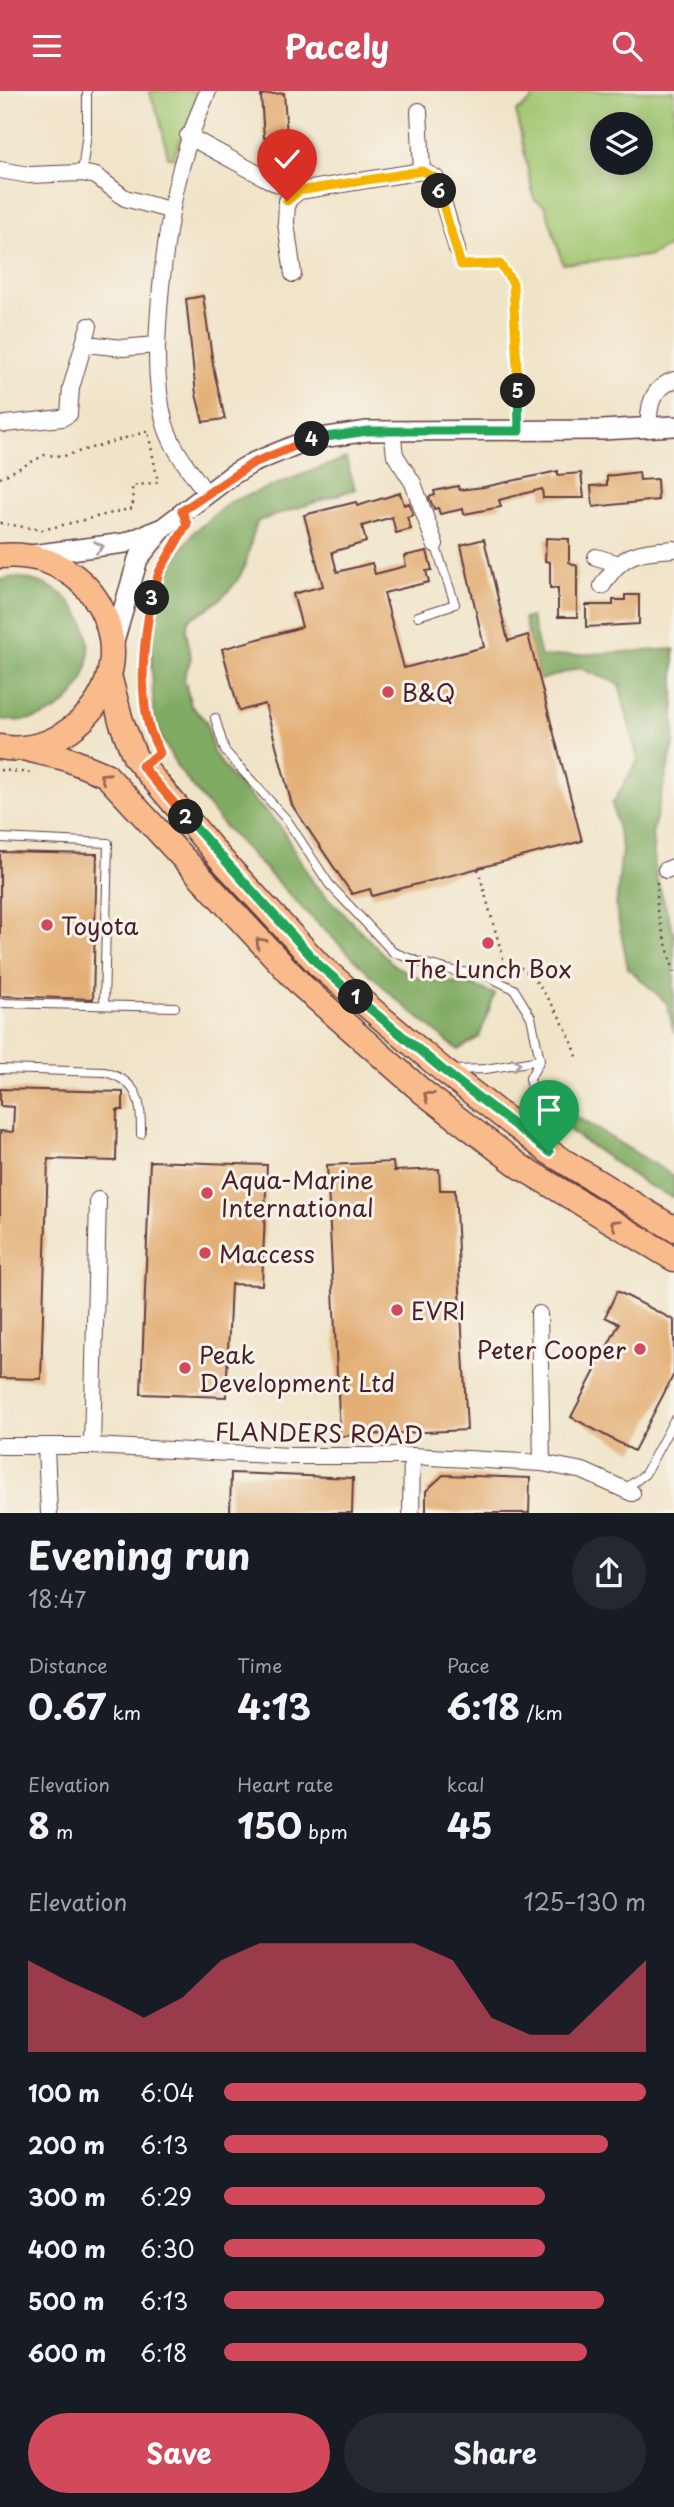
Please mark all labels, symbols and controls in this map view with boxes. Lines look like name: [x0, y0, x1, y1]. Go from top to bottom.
text: Pacely: [285, 22, 389, 70]
icon: menu: [28, 27, 66, 65]
icon: search: [608, 27, 646, 65]
map controls: [590, 112, 653, 175]
button: layers: [590, 112, 653, 175]
pin: [257, 129, 317, 201]
icon: check: [268, 140, 306, 178]
pin: 6: [422, 173, 457, 209]
text: 6: [432, 176, 445, 204]
pin: 5: [500, 373, 536, 409]
text: 5: [511, 376, 524, 404]
pin: 4: [294, 421, 330, 457]
text: 4: [305, 424, 318, 452]
one-way arrow: [93, 540, 105, 555]
pin: 3: [134, 581, 170, 615]
text: 3: [145, 583, 158, 611]
place label: B&Q: [402, 674, 455, 710]
marker: B&Q: [380, 684, 396, 700]
one-way arrow: [99, 773, 112, 786]
pin: 2: [168, 799, 204, 835]
text: 2: [179, 802, 192, 830]
place label: Toyota: [61, 907, 139, 943]
marker: Toyota: [39, 917, 55, 933]
marker: The Lunch Box: [480, 935, 496, 951]
one-way arrow: [256, 937, 269, 950]
place label: The Lunch Box: [404, 950, 572, 986]
pin: 1: [338, 979, 374, 1014]
text: 1: [351, 982, 360, 1010]
one-way arrow: [510, 1057, 521, 1072]
pin: [519, 1080, 579, 1152]
one-way arrow: [423, 1091, 436, 1104]
icon: arrive: [530, 1091, 568, 1129]
place label: Aqua-Marine International: [221, 1161, 374, 1225]
marker: Aqua-Marine International: [199, 1185, 215, 1201]
one-way arrow: [610, 1219, 623, 1232]
place label: Maccess: [219, 1235, 315, 1271]
marker: Maccess: [197, 1245, 213, 1261]
place label: EVRI: [411, 1292, 465, 1328]
marker: EVRI: [389, 1302, 405, 1318]
place label: Peter Cooper: [477, 1331, 626, 1367]
place label: Peak Development Ltd: [199, 1336, 395, 1400]
marker: Peter Cooper: [632, 1341, 648, 1357]
marker: Peak Development Ltd: [177, 1360, 193, 1376]
street label: FLANDERS ROAD: [214, 1412, 424, 1452]
text: Evening run: [28, 1526, 250, 1583]
button: share: [572, 1536, 646, 1610]
text: 18:47: [28, 1581, 86, 1616]
text: Distance: [28, 1651, 108, 1679]
text: Time: [237, 1651, 282, 1679]
text: Pace: [447, 1651, 490, 1679]
text: 0.67: [28, 1679, 106, 1732]
text: 4:13: [237, 1679, 311, 1732]
text: 6:18: [447, 1679, 520, 1732]
text: km: [106, 1698, 141, 1726]
text: /km: [520, 1698, 563, 1726]
text: Elevation: [28, 1770, 110, 1798]
text: Heart rate: [237, 1770, 333, 1798]
text: kcal: [447, 1770, 485, 1798]
text: 8: [28, 1798, 50, 1851]
text: 150: [237, 1798, 302, 1851]
text: 45: [447, 1798, 493, 1851]
text: m: [50, 1817, 73, 1845]
text: bpm: [302, 1817, 348, 1845]
text: Elevation: [28, 1884, 127, 1919]
text: 125–130 m: [523, 1884, 646, 1919]
text: 100 m: [28, 2075, 100, 2110]
text: 6:04: [140, 2075, 195, 2110]
text: 200 m: [28, 2127, 105, 2162]
text: 6:13: [140, 2127, 188, 2162]
text: 300 m: [28, 2179, 106, 2214]
text: 6:29: [140, 2179, 192, 2214]
text: 400 m: [28, 2231, 106, 2266]
text: 6:30: [140, 2231, 195, 2266]
text: 500 m: [28, 2283, 105, 2318]
text: 6:13: [140, 2283, 188, 2318]
text: 600 m: [28, 2335, 106, 2370]
text: 6:18: [140, 2335, 187, 2370]
button: Save: [28, 2413, 330, 2493]
button: Share: [344, 2413, 646, 2493]

